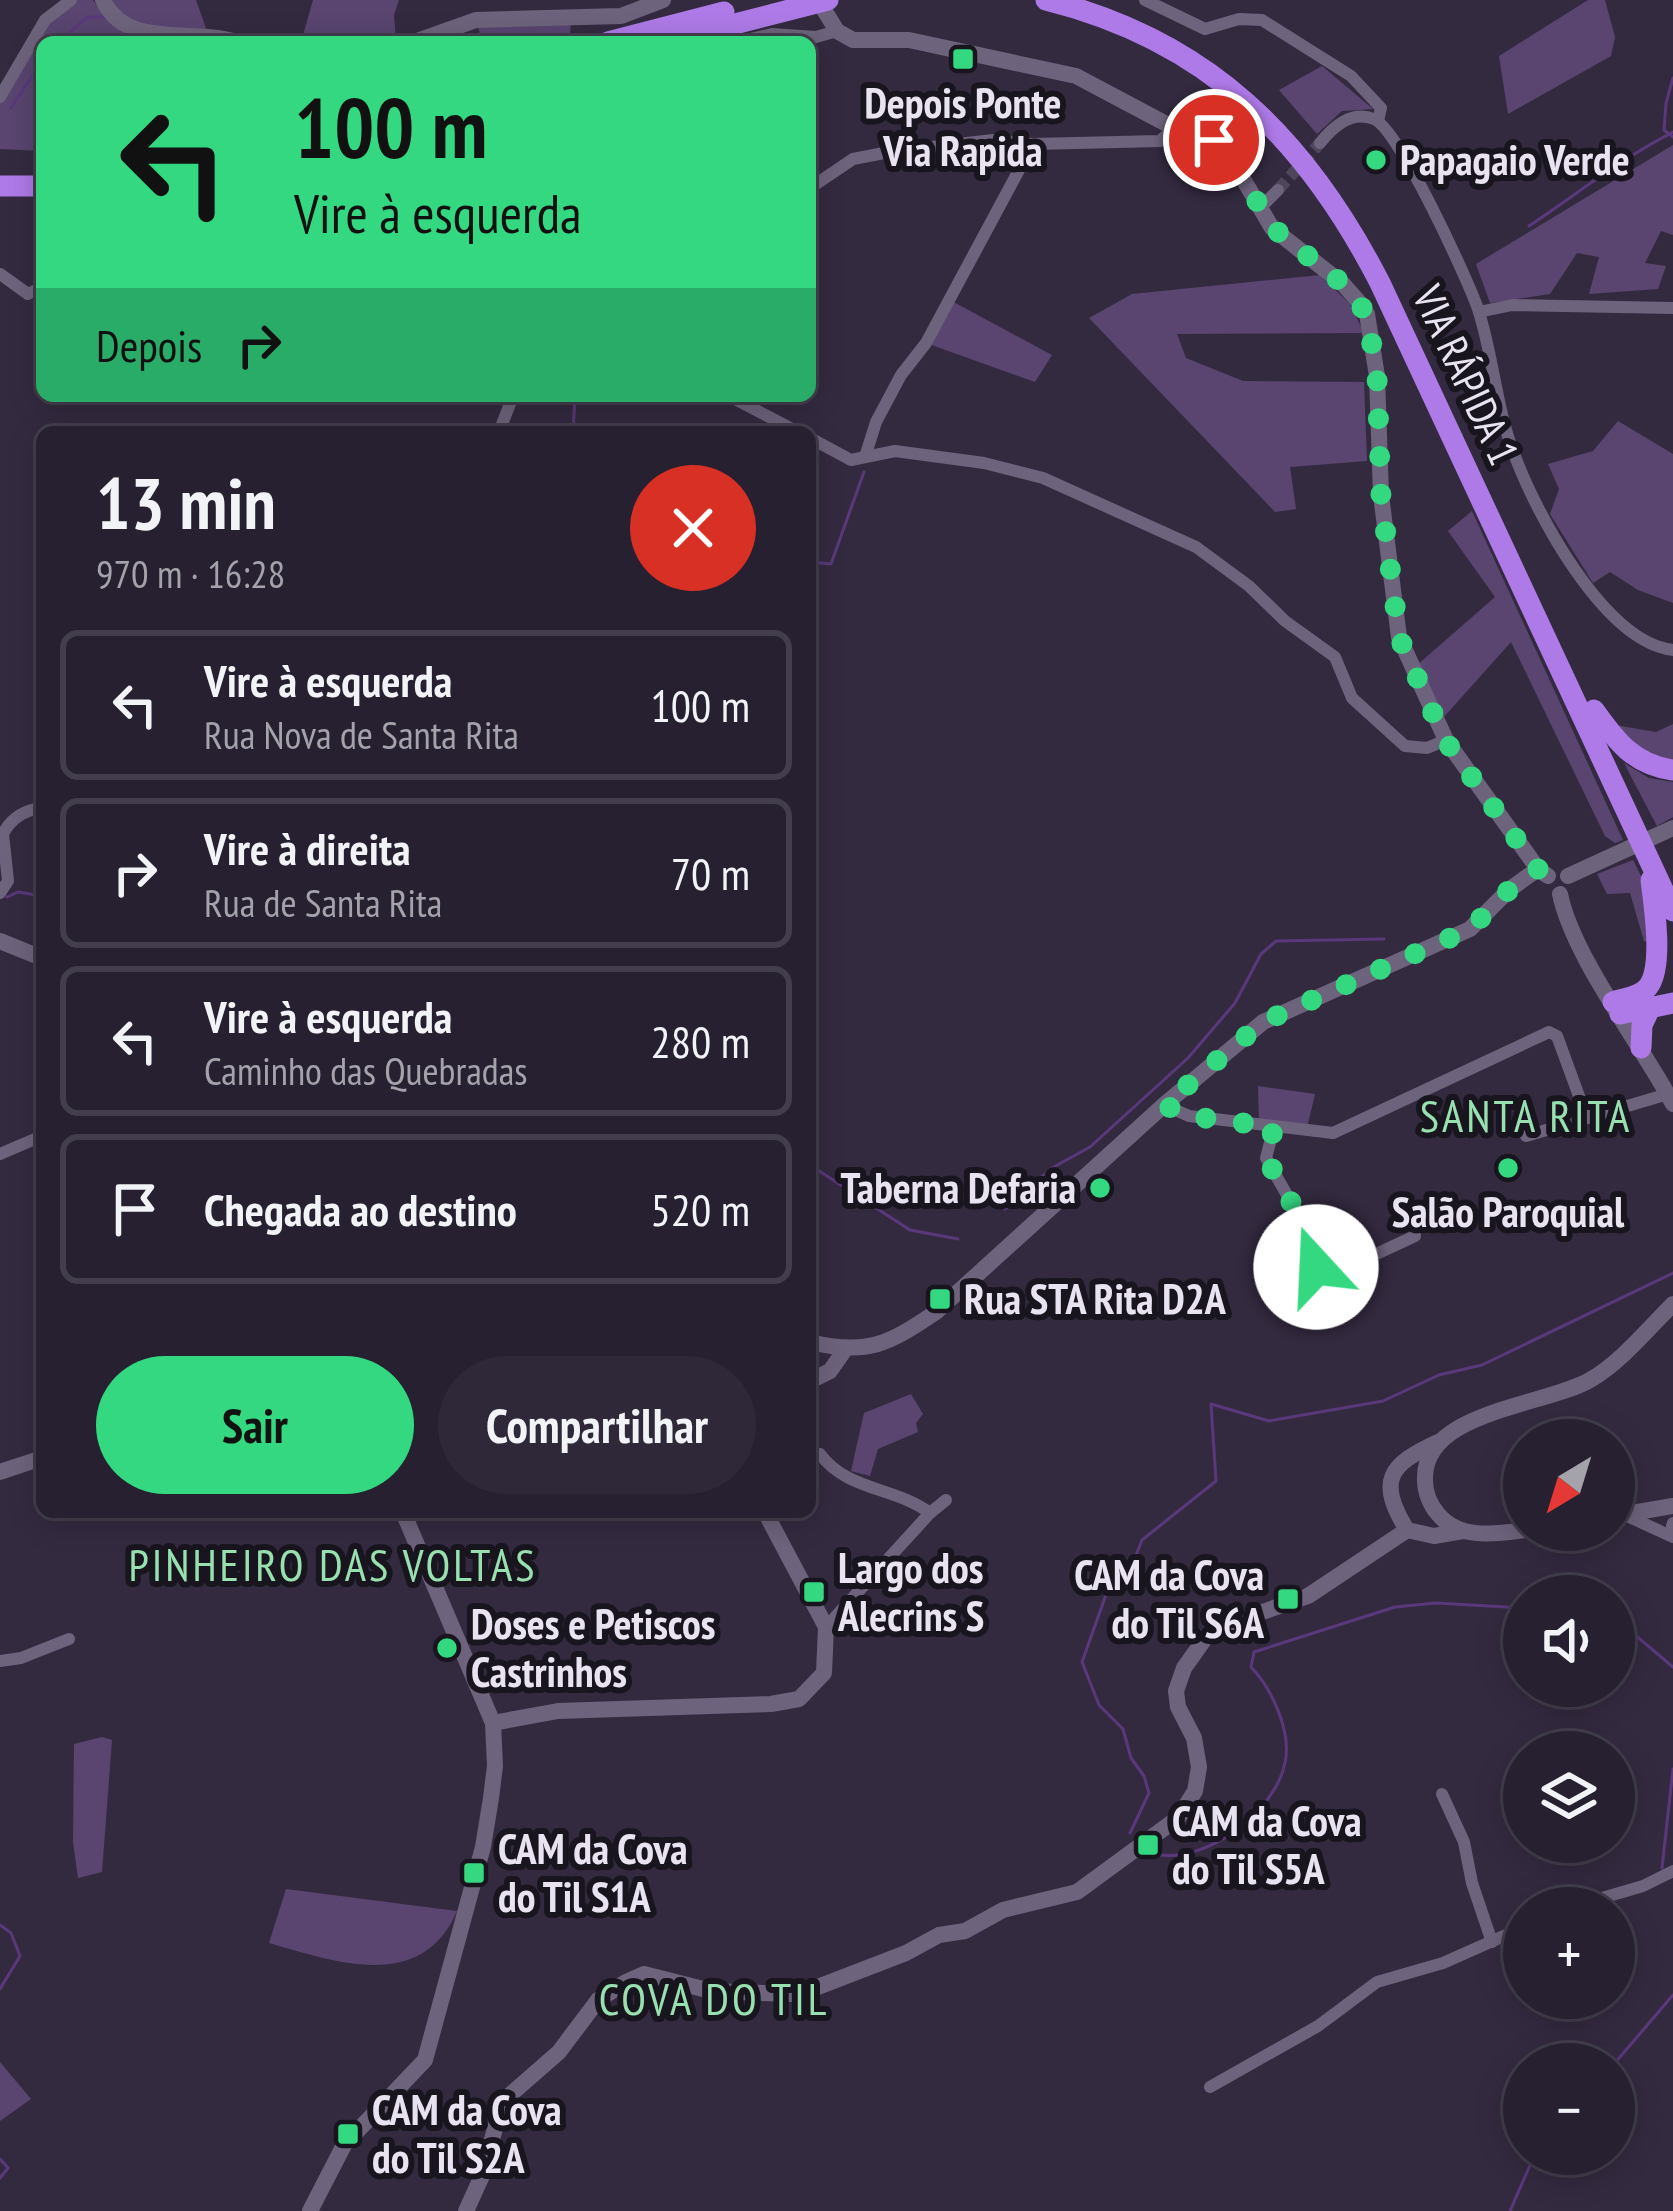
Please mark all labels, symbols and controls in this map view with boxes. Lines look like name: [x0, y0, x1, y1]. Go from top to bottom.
marker: Depois Ponte Via Rapida: [950, 46, 976, 72]
text: 100 m: [294, 72, 487, 181]
place label: Depois Ponte Via Rapida: [864, 75, 1062, 178]
icon: left: [96, 84, 252, 240]
pin: [1163, 89, 1265, 191]
icon: arrive: [1181, 107, 1247, 173]
place label: Papagaio Verde: [1400, 132, 1630, 187]
marker: Papagaio Verde: [1363, 147, 1389, 173]
text: Vire à esquerda: [294, 178, 582, 248]
street label: VIA RÁPIDA 1: [1401, 275, 1532, 473]
icon: right: [226, 312, 292, 378]
text: Depois: [96, 316, 202, 374]
text: 13 min: [96, 456, 276, 549]
button: close: [630, 465, 756, 591]
text: 970 m · 16:28: [96, 548, 285, 599]
text: Vire à esquerda: [204, 651, 452, 709]
icon: left: [102, 672, 168, 738]
text: 100 m: [650, 676, 750, 734]
text: Rua Nova de Santa Rita: [204, 709, 519, 760]
text: Vire à direita: [204, 819, 411, 877]
icon: right: [102, 840, 168, 906]
text: 70 m: [671, 844, 750, 902]
text: Rua de Santa Rita: [204, 877, 442, 928]
text: Vire à esquerda: [204, 987, 452, 1045]
icon: left: [102, 1008, 168, 1074]
text: 280 m: [650, 1012, 750, 1070]
text: Caminho das Quebradas: [204, 1045, 527, 1096]
district label: SANTA RITA: [1420, 1086, 1632, 1144]
marker: Salão Paroquial: [1495, 1155, 1521, 1181]
place label: Taberna Defaria: [841, 1160, 1076, 1215]
marker: Taberna Defaria: [1087, 1175, 1113, 1201]
icon: arrive: [102, 1176, 168, 1242]
text: Chegada ao destino: [204, 1180, 517, 1238]
text: 520 m: [650, 1180, 750, 1238]
place label: Salão Paroquial: [1392, 1184, 1625, 1239]
position arrow: [1253, 1204, 1379, 1330]
place label: Rua STA Rita D2A: [964, 1271, 1227, 1326]
marker: Rua STA Rita D2A: [927, 1286, 953, 1312]
button: Sair: [96, 1356, 414, 1494]
button: Compartilhar: [438, 1356, 756, 1494]
north arrow: [1503, 1419, 1635, 1551]
map controls: [1503, 1419, 1635, 2175]
district label: PINHEIRO DAS VOLTAS: [128, 1535, 538, 1593]
place label: Largo dos Alecrins S: [837, 1540, 984, 1643]
place label: CAM da Cova do Til S6A: [1074, 1547, 1265, 1650]
button: sound: [1503, 1575, 1635, 1707]
marker: Largo dos Alecrins S: [801, 1579, 827, 1605]
marker: CAM da Cova do Til S6A: [1275, 1586, 1301, 1612]
place label: Doses e Petiscos Castrinhos: [471, 1596, 715, 1699]
marker: Doses e Petiscos Castrinhos: [434, 1635, 460, 1661]
button: layers: [1503, 1731, 1635, 1863]
place label: CAM da Cova do Til S5A: [1172, 1793, 1362, 1896]
place label: CAM da Cova do Til S1A: [498, 1821, 688, 1924]
marker: CAM da Cova do Til S5A: [1135, 1832, 1161, 1858]
marker: CAM da Cova do Til S1A: [461, 1860, 487, 1886]
button: +: [1503, 1887, 1635, 2019]
district label: COVA DO TIL: [599, 1969, 829, 2027]
button: −: [1503, 2043, 1635, 2175]
place label: CAM da Cova do Til S2A: [372, 2082, 562, 2185]
marker: CAM da Cova do Til S2A: [335, 2121, 361, 2147]

